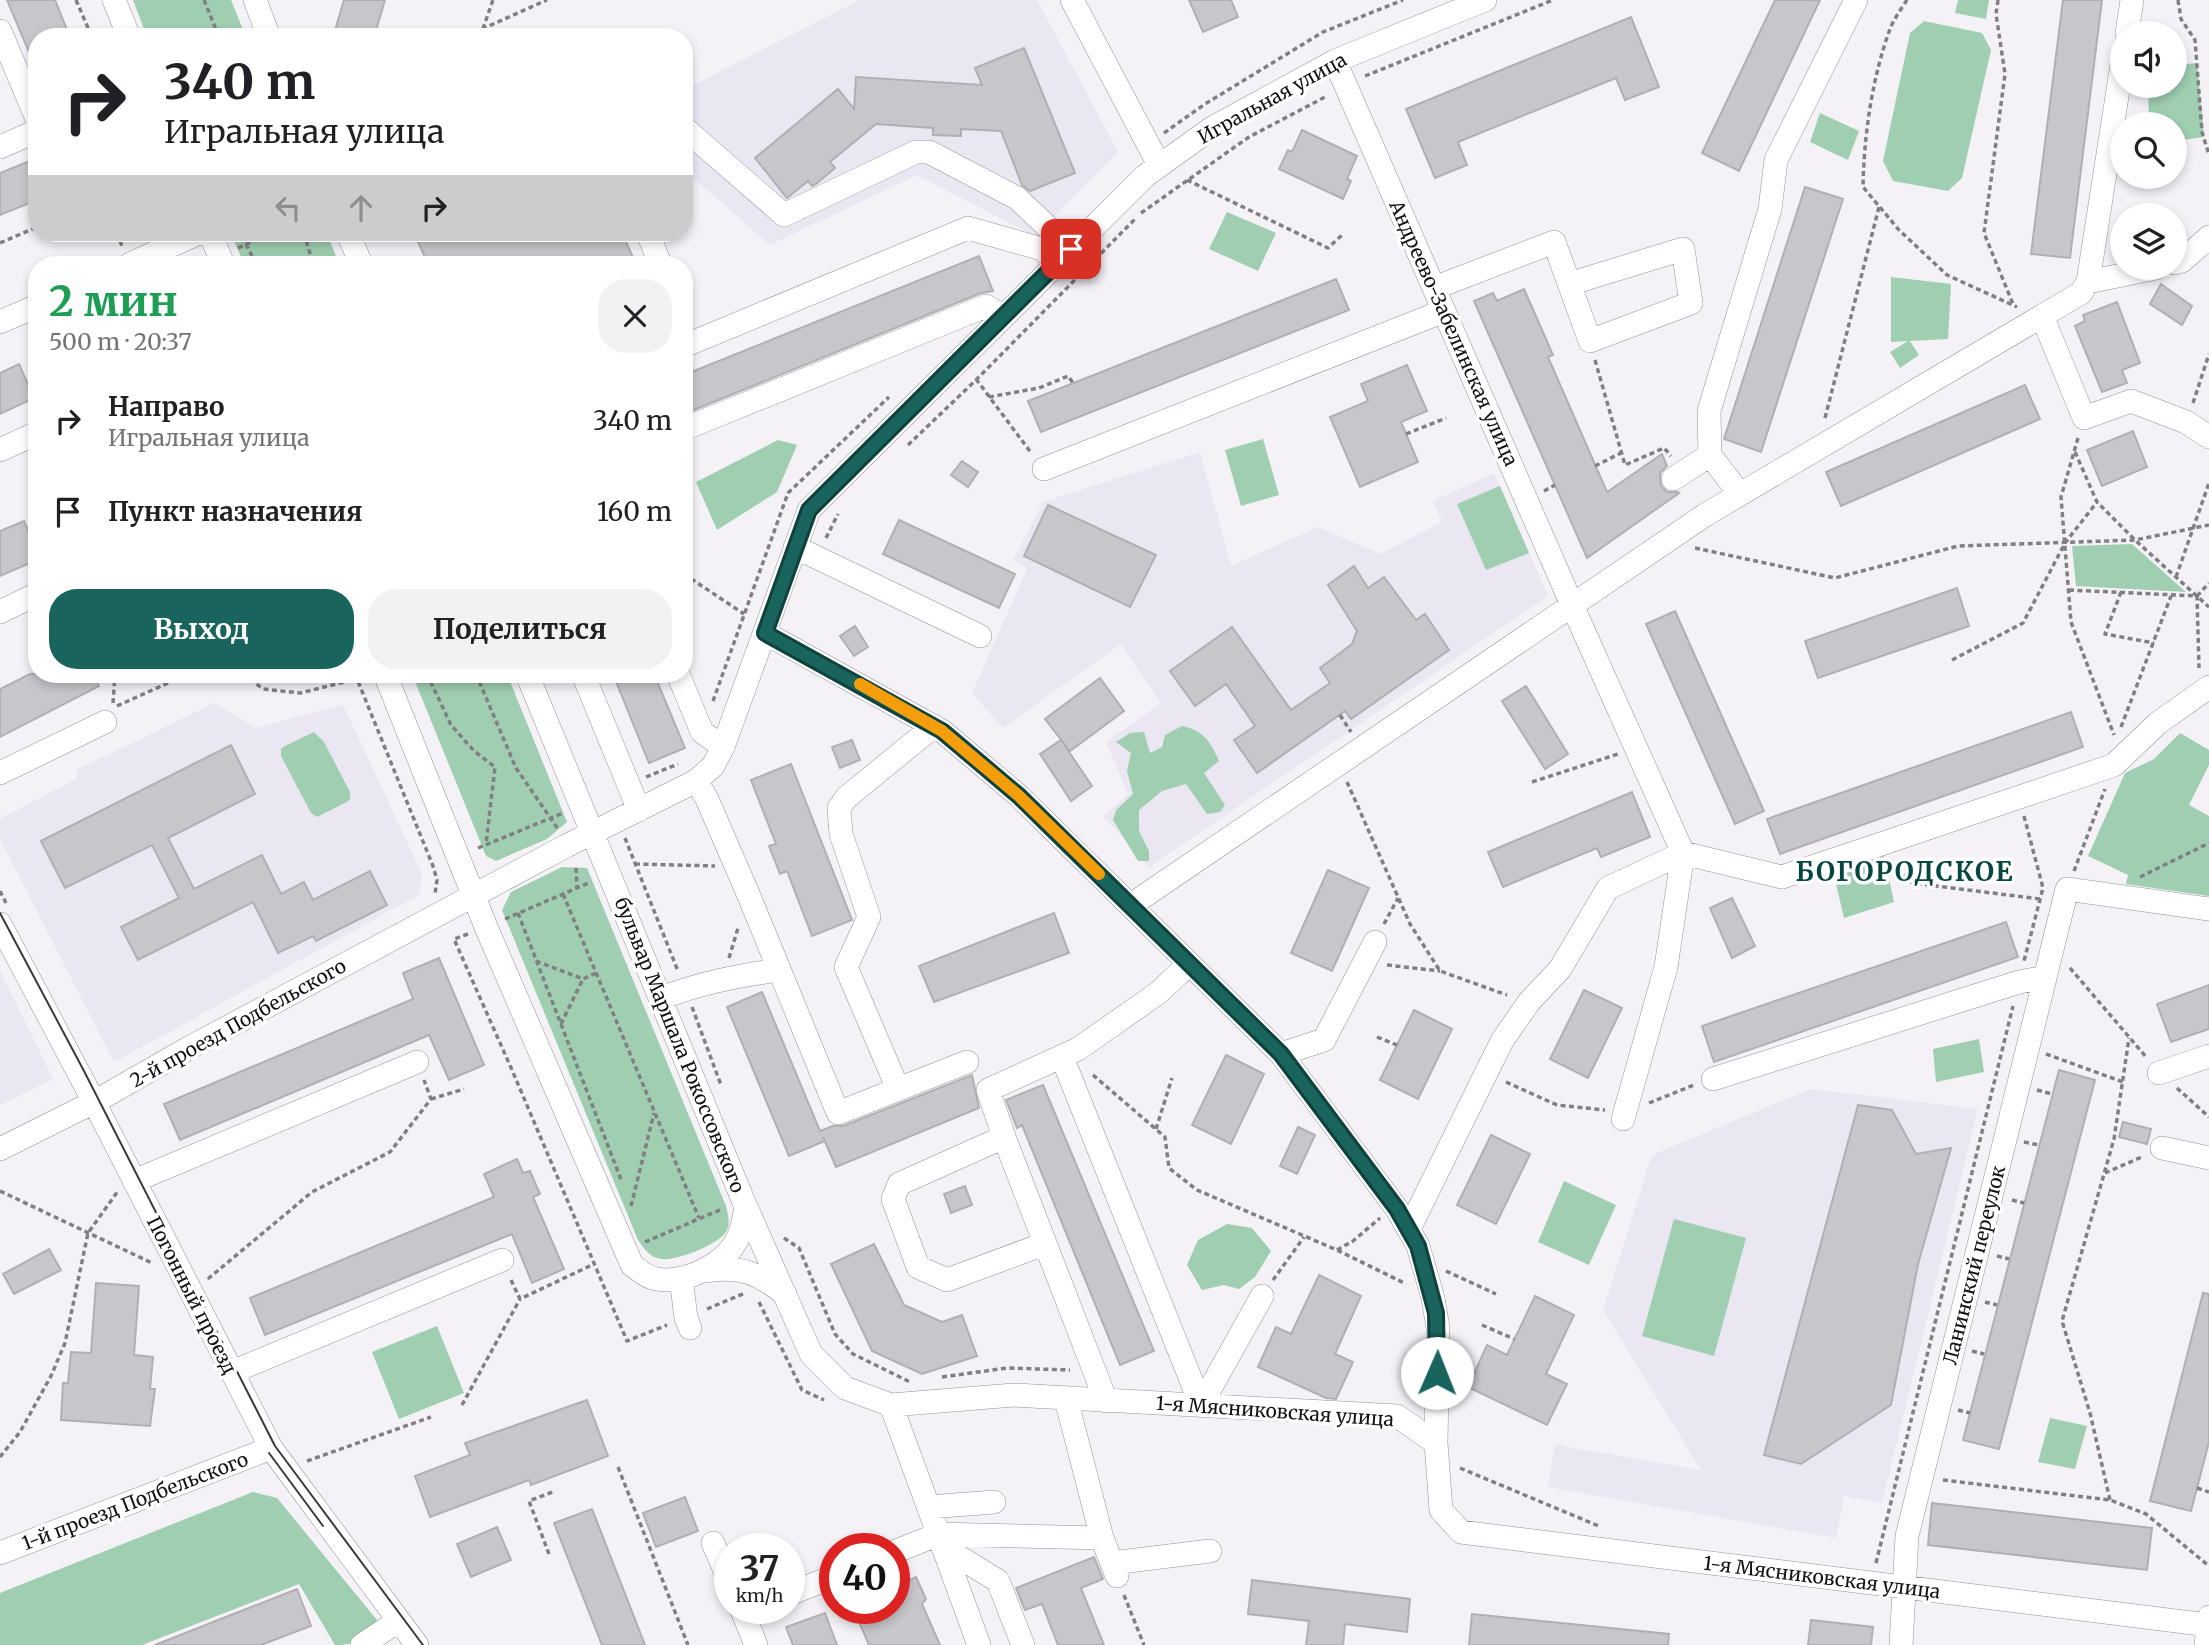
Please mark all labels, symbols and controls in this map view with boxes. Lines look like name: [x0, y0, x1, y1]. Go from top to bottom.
map controls: [2110, 21, 2187, 280]
button: sound: [2110, 21, 2187, 98]
street label: Игральная улица: [1193, 47, 1351, 149]
text: 340 m: [164, 51, 315, 112]
icon: right: [49, 56, 140, 147]
text: Игральная улица: [164, 112, 444, 152]
button: search: [2110, 112, 2187, 189]
icon: left: [269, 189, 307, 227]
icon: ahead: [342, 189, 380, 227]
icon: right: [415, 189, 453, 227]
street label: Андреево-Забелинская улица: [1384, 196, 1524, 469]
button: layers: [2110, 203, 2187, 280]
pin: [1041, 219, 1101, 279]
icon: arrive: [1052, 230, 1090, 268]
text: 2 мин: [49, 275, 178, 327]
button: close: [598, 279, 672, 353]
text: 500 m · 20:37: [49, 327, 192, 356]
text: Направо: [108, 390, 225, 423]
icon: right: [49, 402, 87, 440]
text: 340 m: [593, 404, 672, 437]
text: Игральная улица: [108, 423, 309, 452]
icon: arrive: [49, 493, 87, 531]
text: Пункт назначения: [108, 495, 362, 528]
text: 160 m: [597, 495, 672, 528]
button: Выход: [49, 589, 354, 669]
button: Поделиться: [368, 589, 672, 669]
district label: БОГОРОДСКОЕ: [1795, 855, 2015, 888]
street label: бульвар Маршала Рокоссовского: [610, 894, 750, 1196]
street label: 2-й проезд Подбельского: [126, 954, 350, 1092]
street label: Ланинский переулок: [1938, 1163, 2010, 1367]
street label: Погонный проезд: [142, 1212, 242, 1378]
position arrow: [1400, 1336, 1474, 1410]
street label: 1-я Мясниковская улица: [1155, 1391, 1395, 1431]
street label: 1-й проезд Подбельского: [19, 1447, 251, 1555]
speed limit sign: 40: [819, 1533, 910, 1624]
text: 37: [740, 1547, 779, 1591]
street label: 1-я Мясниковская улица: [1702, 1551, 1942, 1603]
text: km/h: [736, 1584, 783, 1607]

